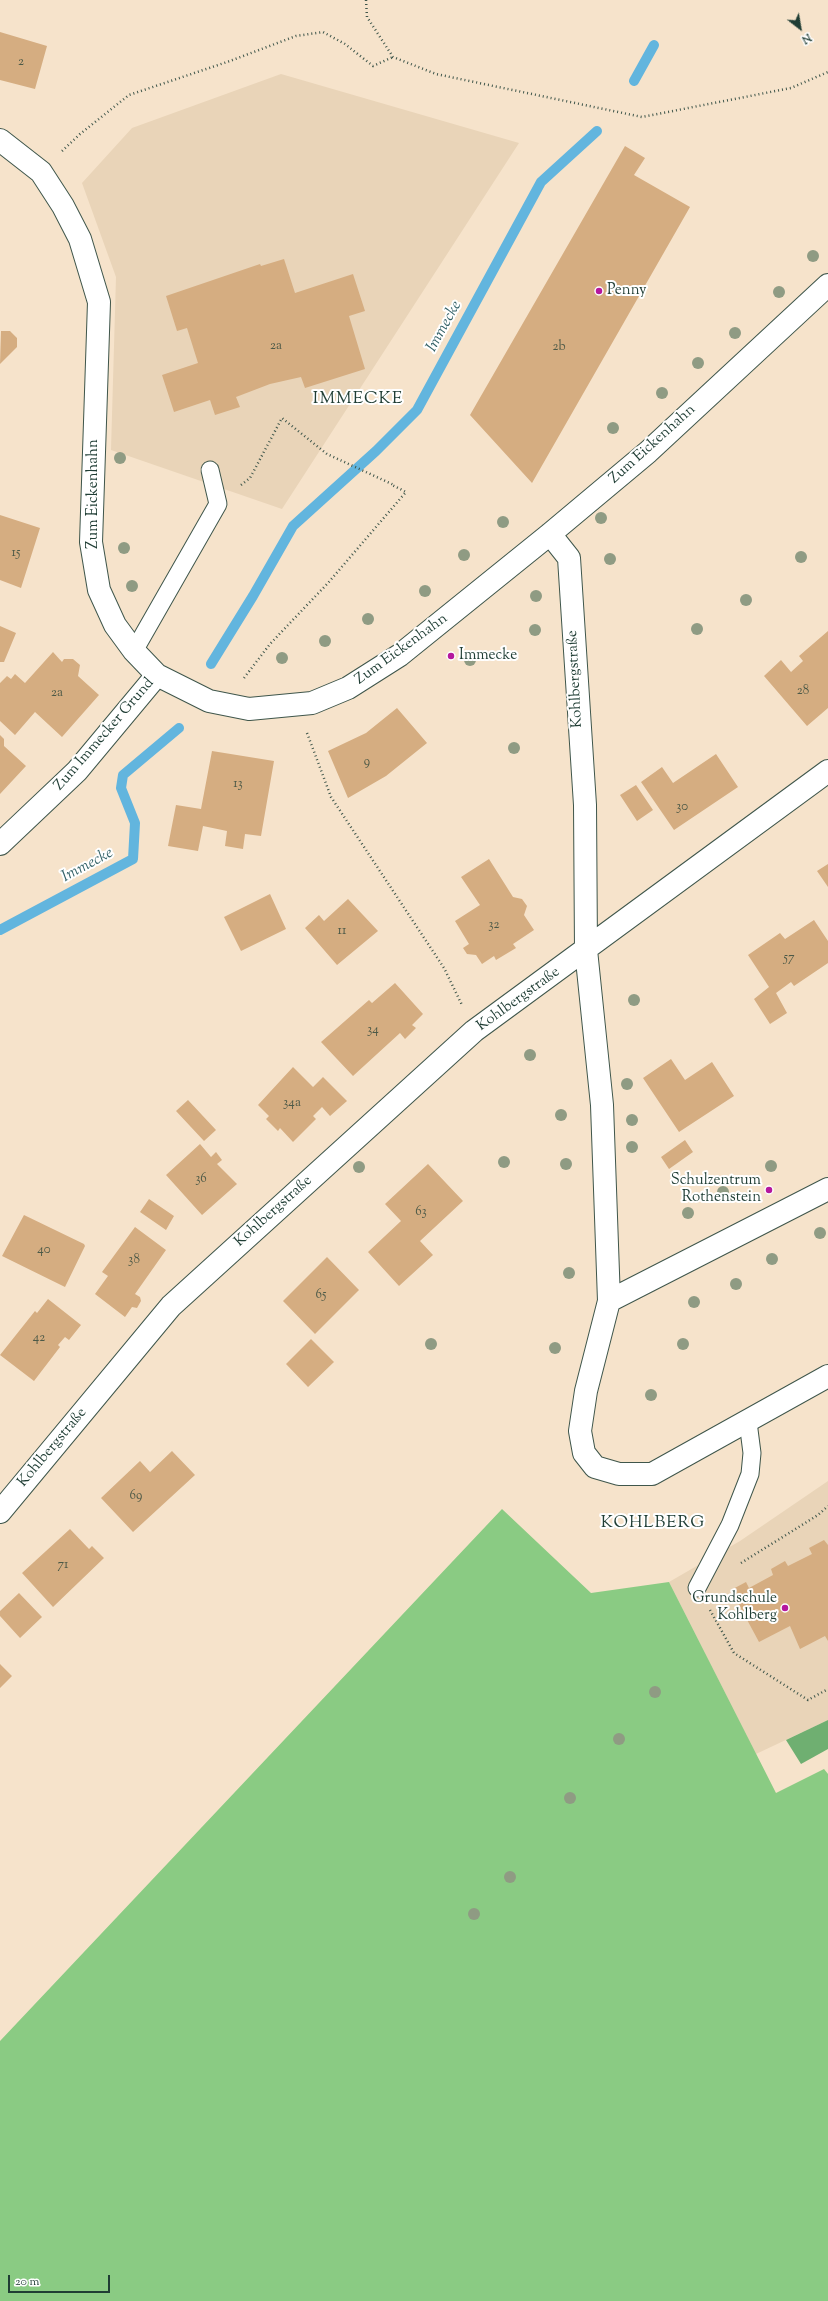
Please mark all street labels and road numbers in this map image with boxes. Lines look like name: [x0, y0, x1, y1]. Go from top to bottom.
street label: Zum Eickenhahn: [606, 402, 700, 488]
street label: Zum Eickenhahn: [85, 439, 103, 549]
street label: Zum Eickenhahn: [352, 610, 452, 690]
street label: Kohlbergstraße: [564, 630, 588, 728]
street label: Zum Immecker Grund: [51, 675, 159, 795]
street label: Kohlbergstraße: [474, 964, 564, 1036]
street label: Kohlbergstraße: [232, 1173, 316, 1251]
street label: Kohlbergstraße: [15, 1405, 91, 1491]

